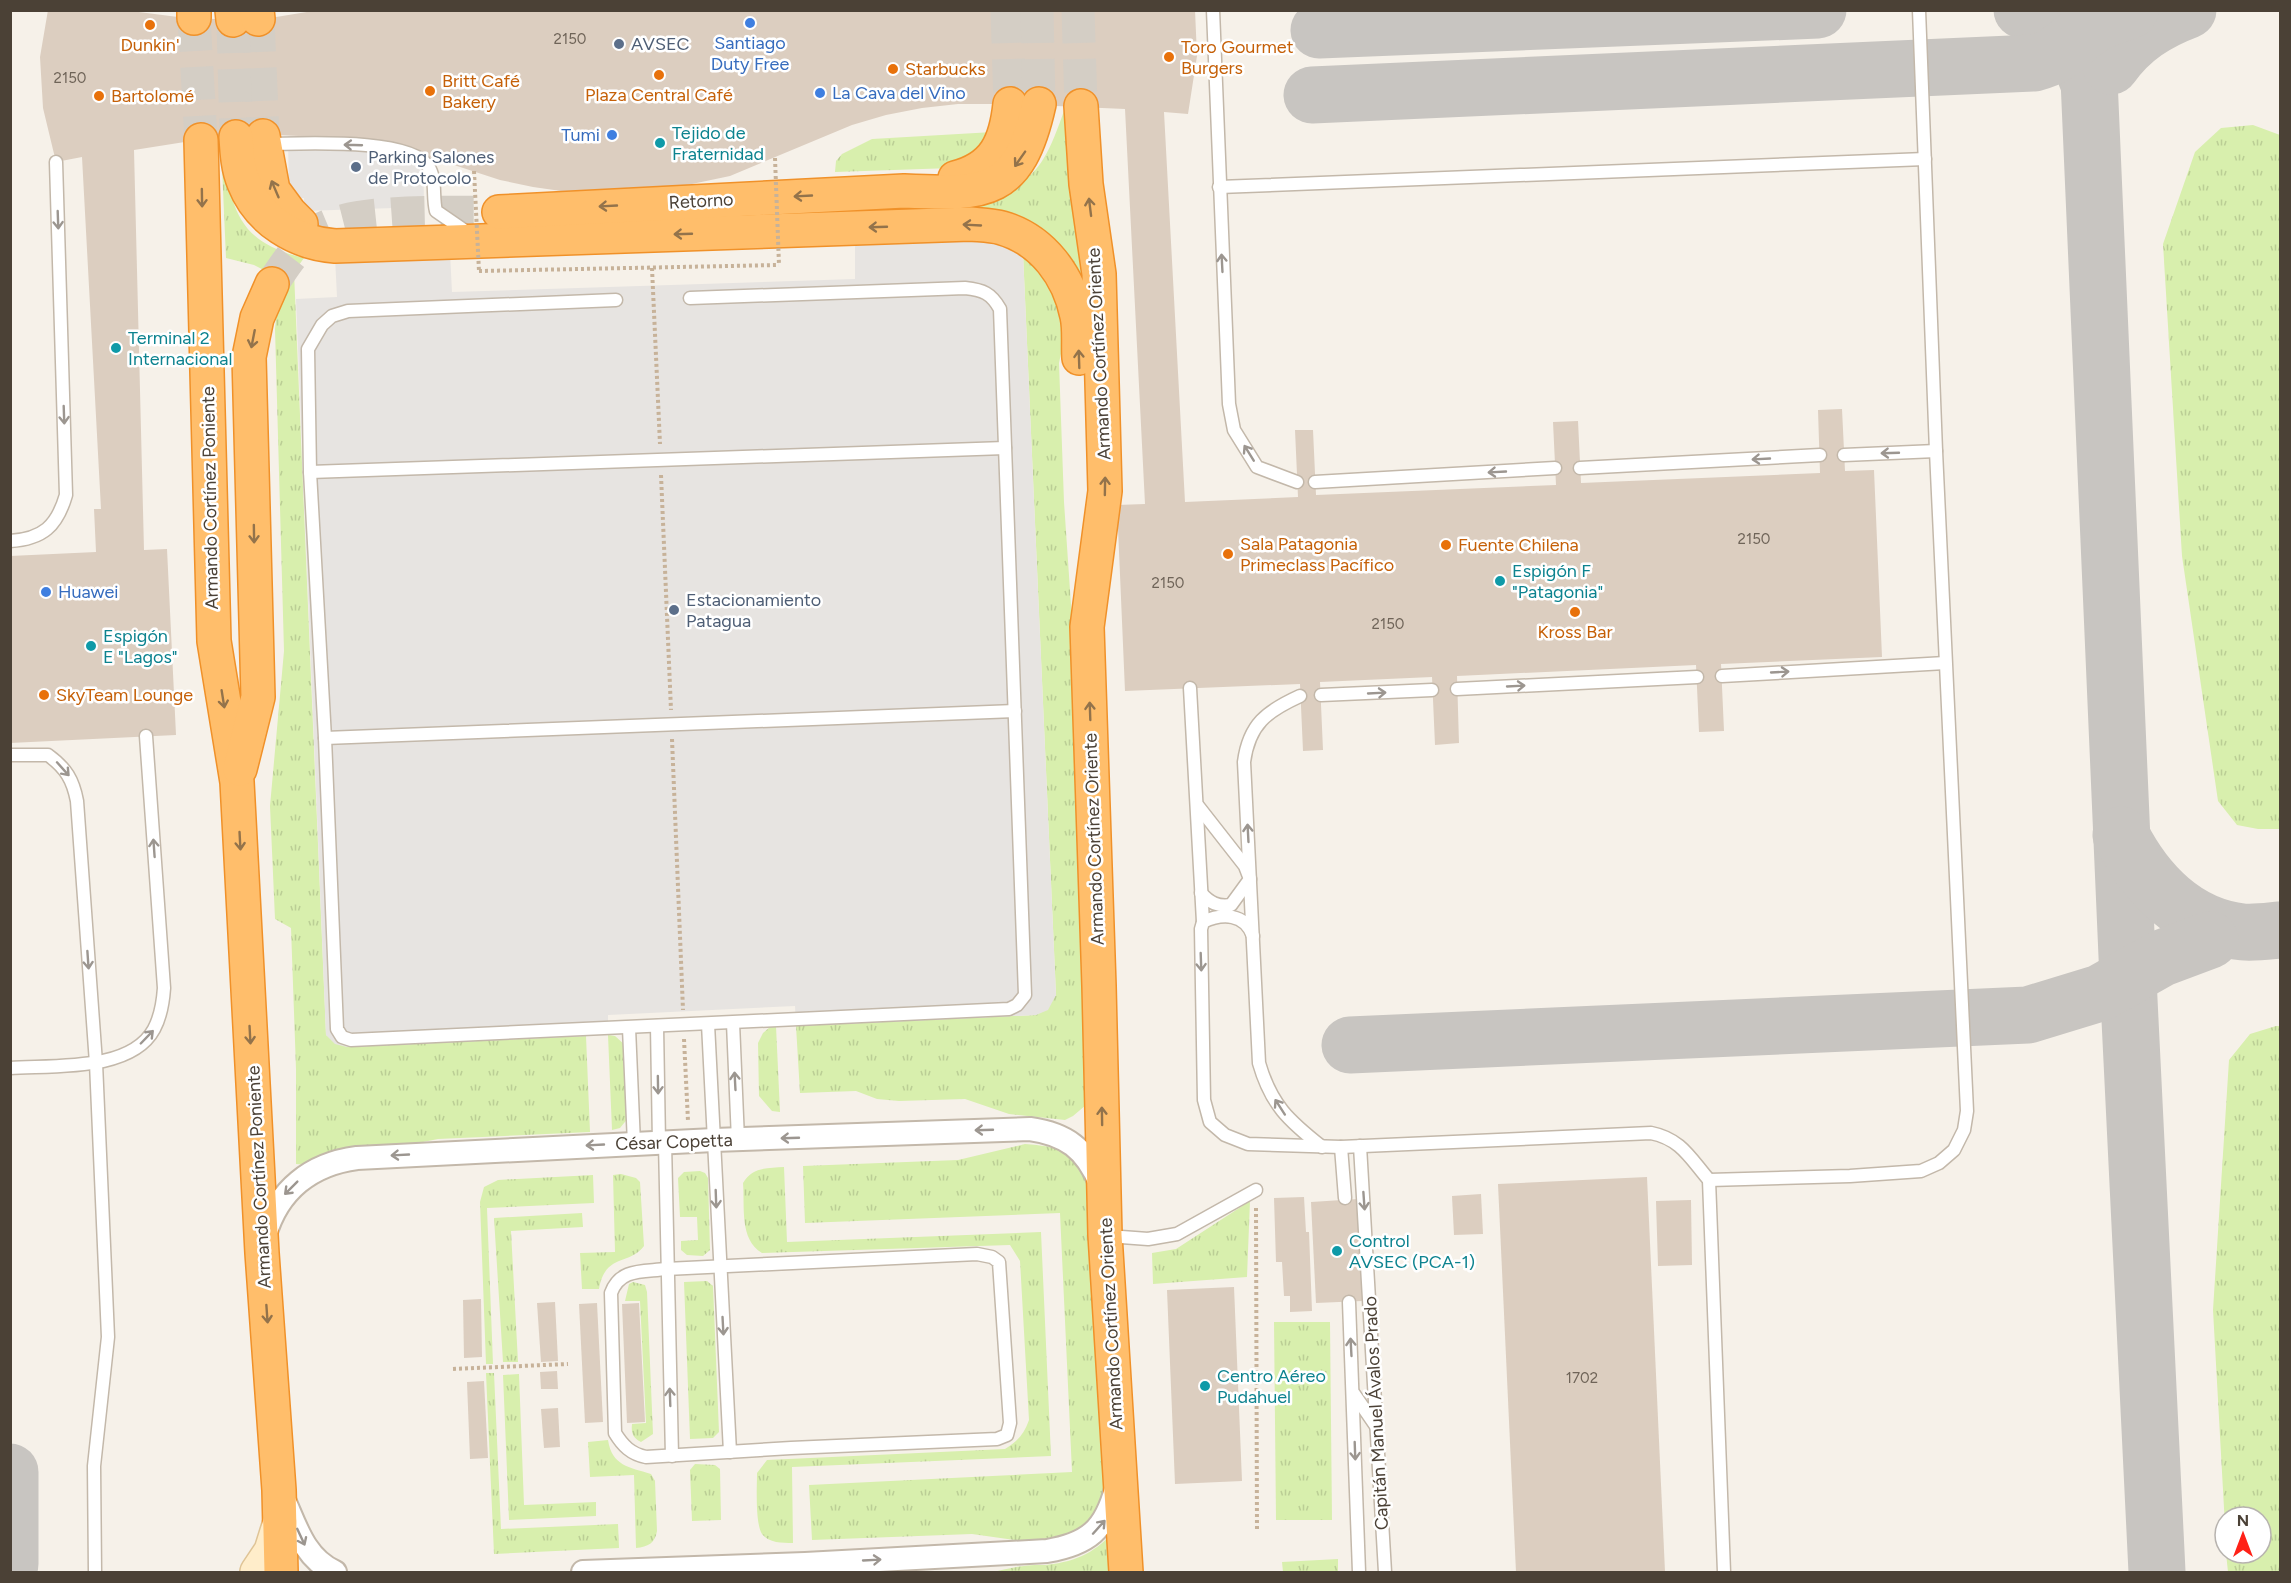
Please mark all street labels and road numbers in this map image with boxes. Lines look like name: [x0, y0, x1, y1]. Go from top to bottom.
street label: Retorno: [668, 188, 734, 214]
street label: Armando Cortínez Oriente: [1082, 247, 1116, 461]
street label: Armando Cortínez Poniente: [197, 386, 223, 610]
street label: Armando Cortínez Oriente: [1079, 732, 1109, 946]
street label: Armando Cortínez Poniente: [242, 1065, 276, 1289]
street label: César Copetta: [615, 1129, 733, 1155]
street label: Armando Cortínez Oriente: [1094, 1217, 1128, 1431]
street label: Capitán Manuel Ávalos Prado: [1359, 1295, 1393, 1531]

